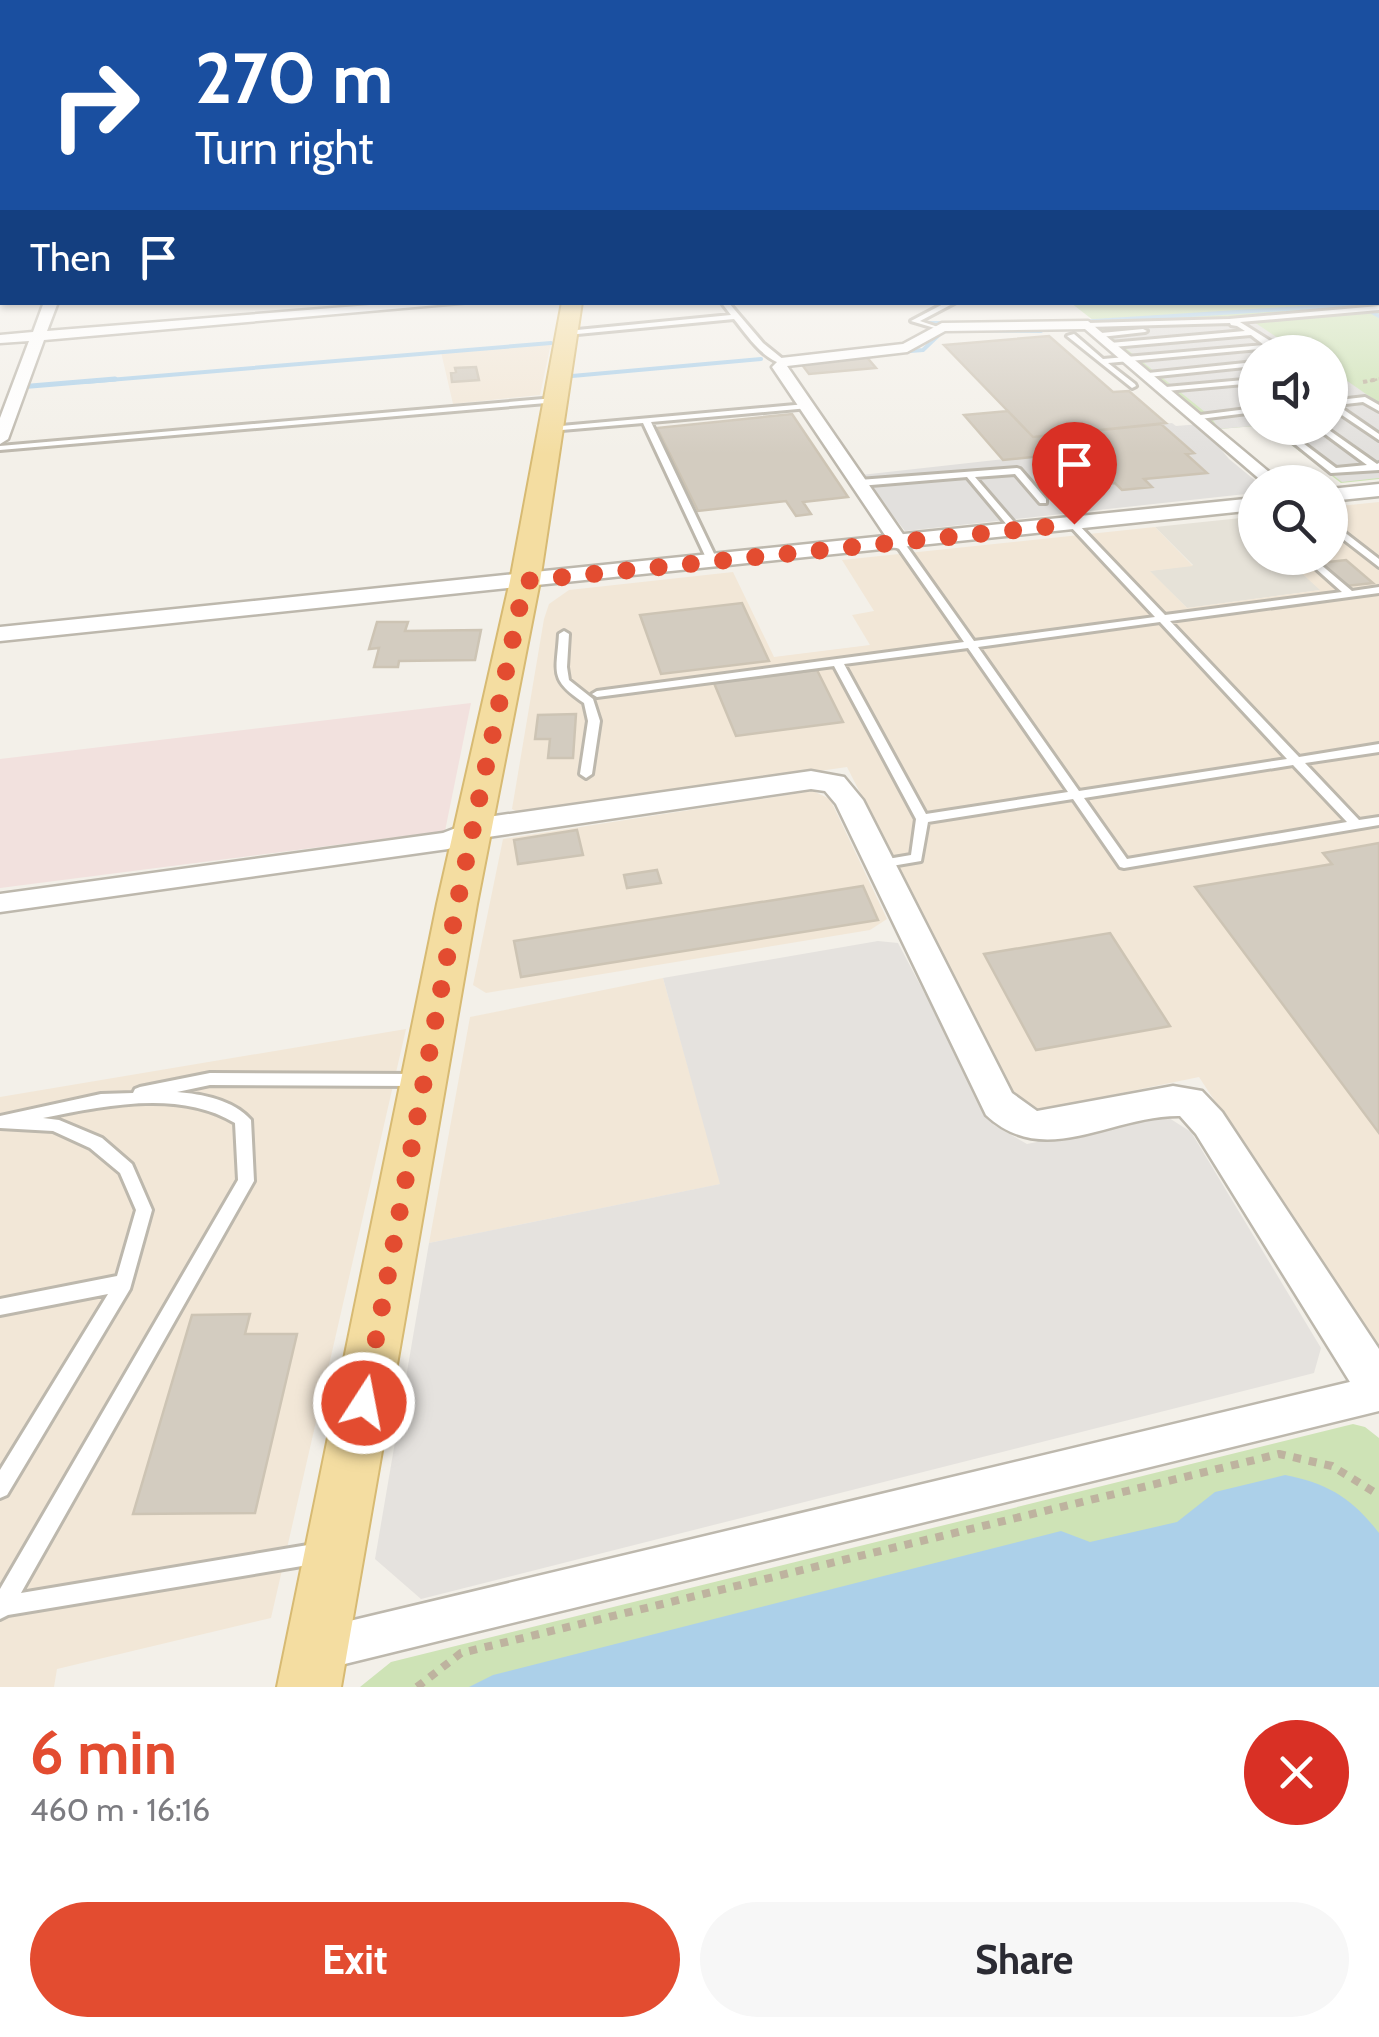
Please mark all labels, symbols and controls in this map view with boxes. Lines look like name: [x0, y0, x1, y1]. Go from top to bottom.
text: 270 m: [195, 35, 393, 121]
icon: right: [30, 40, 160, 170]
text: Turn right: [195, 121, 374, 175]
icon: arrive: [131, 230, 186, 285]
text: Then: [30, 234, 111, 281]
map controls: [1238, 335, 1348, 575]
button: sound: [1238, 335, 1348, 445]
pin: [1032, 422, 1117, 525]
icon: arrive: [1047, 437, 1102, 492]
button: search: [1238, 465, 1348, 575]
position arrow: [312, 1351, 416, 1455]
text: 6 min: [30, 1716, 177, 1789]
button: close: [1244, 1720, 1349, 1825]
text: 460 m · 16:16: [30, 1790, 210, 1829]
button: Exit: [30, 1902, 680, 2017]
button: Share: [700, 1902, 1349, 2017]

